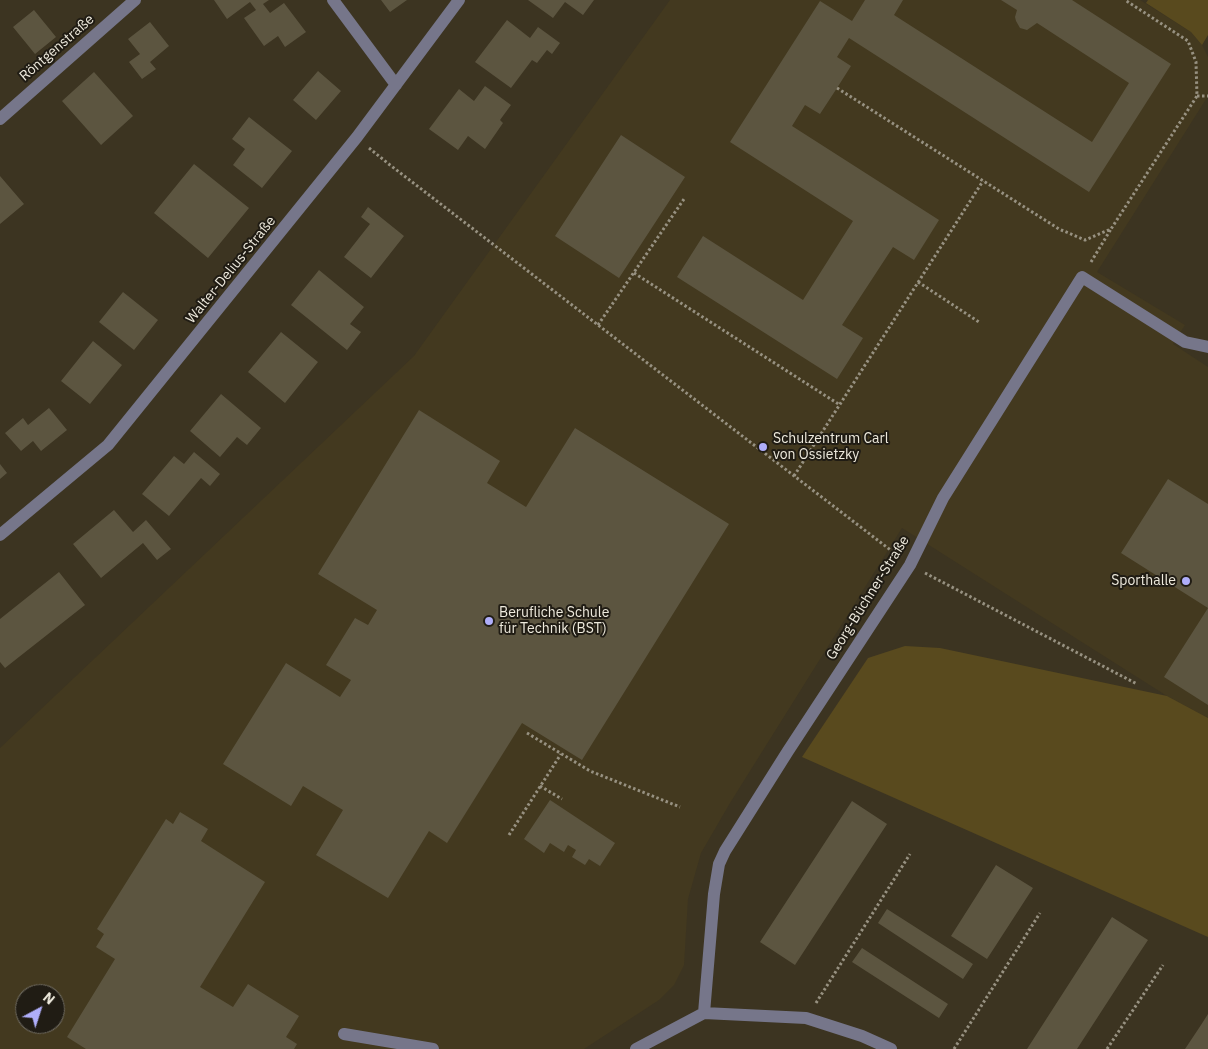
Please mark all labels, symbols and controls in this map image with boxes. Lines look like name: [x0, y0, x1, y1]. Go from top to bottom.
street label: Röntgenstraße: [16, 11, 98, 85]
street label: Walter-Delius-Straße: [183, 213, 279, 327]
place label: Schulzentrum Carl von Ossietzky: [773, 431, 889, 464]
marker: Schulzentrum Carl von Ossietzky: [757, 441, 769, 453]
street label: Georg-Büchner-Straße: [823, 533, 913, 663]
place label: Sporthalle: [1111, 573, 1176, 589]
marker: Sporthalle: [1180, 575, 1192, 587]
place label: Berufliche Schule für Technik (BST): [499, 605, 609, 638]
marker: Berufliche Schule für Technik (BST): [483, 615, 495, 627]
north arrow: [15, 984, 65, 1034]
text: N: [39, 988, 59, 1008]

